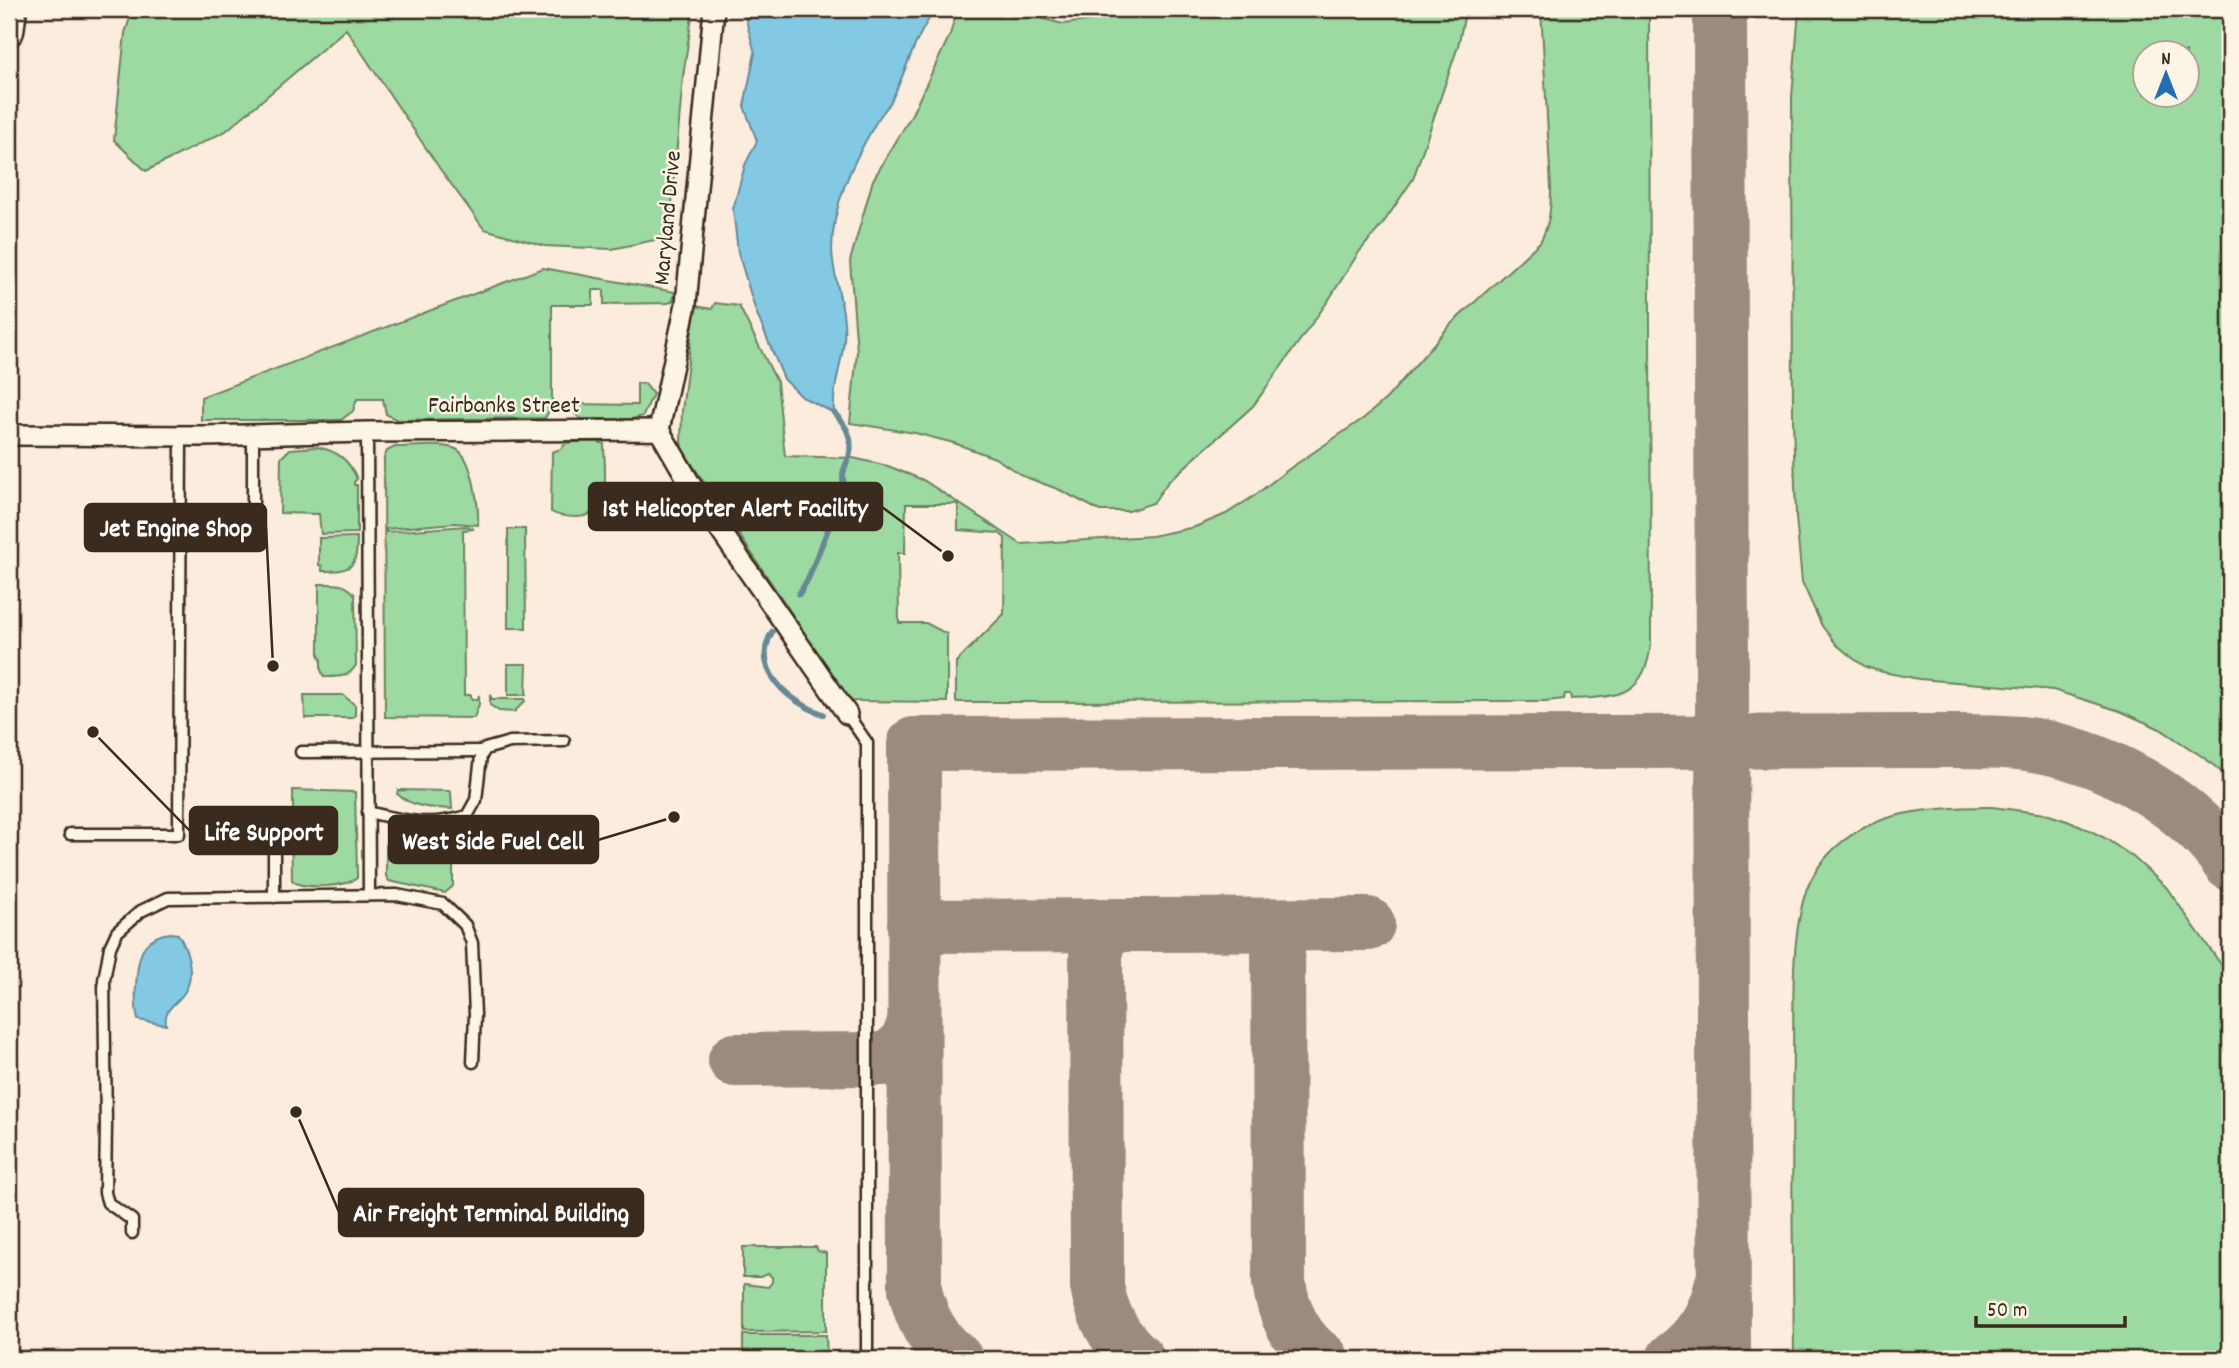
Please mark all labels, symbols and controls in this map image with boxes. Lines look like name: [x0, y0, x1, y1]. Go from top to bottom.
north arrow: [2130, 38, 2200, 108]
text: N: [2161, 47, 2171, 74]
street label: Maryland Drive: [646, 149, 692, 287]
street label: Fairbanks Street: [428, 390, 580, 424]
callout: 1st Helicopter Alert Facility: [589, 483, 882, 530]
text: 1st Helicopter Alert Facility: [602, 492, 869, 529]
callout: Jet Engine Shop: [85, 504, 266, 551]
text: Jet Engine Shop: [100, 512, 252, 549]
callout: Life Support: [190, 807, 337, 854]
text: Life Support: [204, 816, 324, 853]
callout: West Side Fuel Cell: [389, 816, 598, 863]
text: West Side Fuel Cell: [402, 825, 585, 862]
callout: Air Freight Terminal Building: [339, 1189, 643, 1236]
text: Air Freight Terminal Building: [353, 1197, 629, 1234]
scale bar: [1976, 1284, 2125, 1328]
text: 50 m: [1987, 1297, 2027, 1327]

